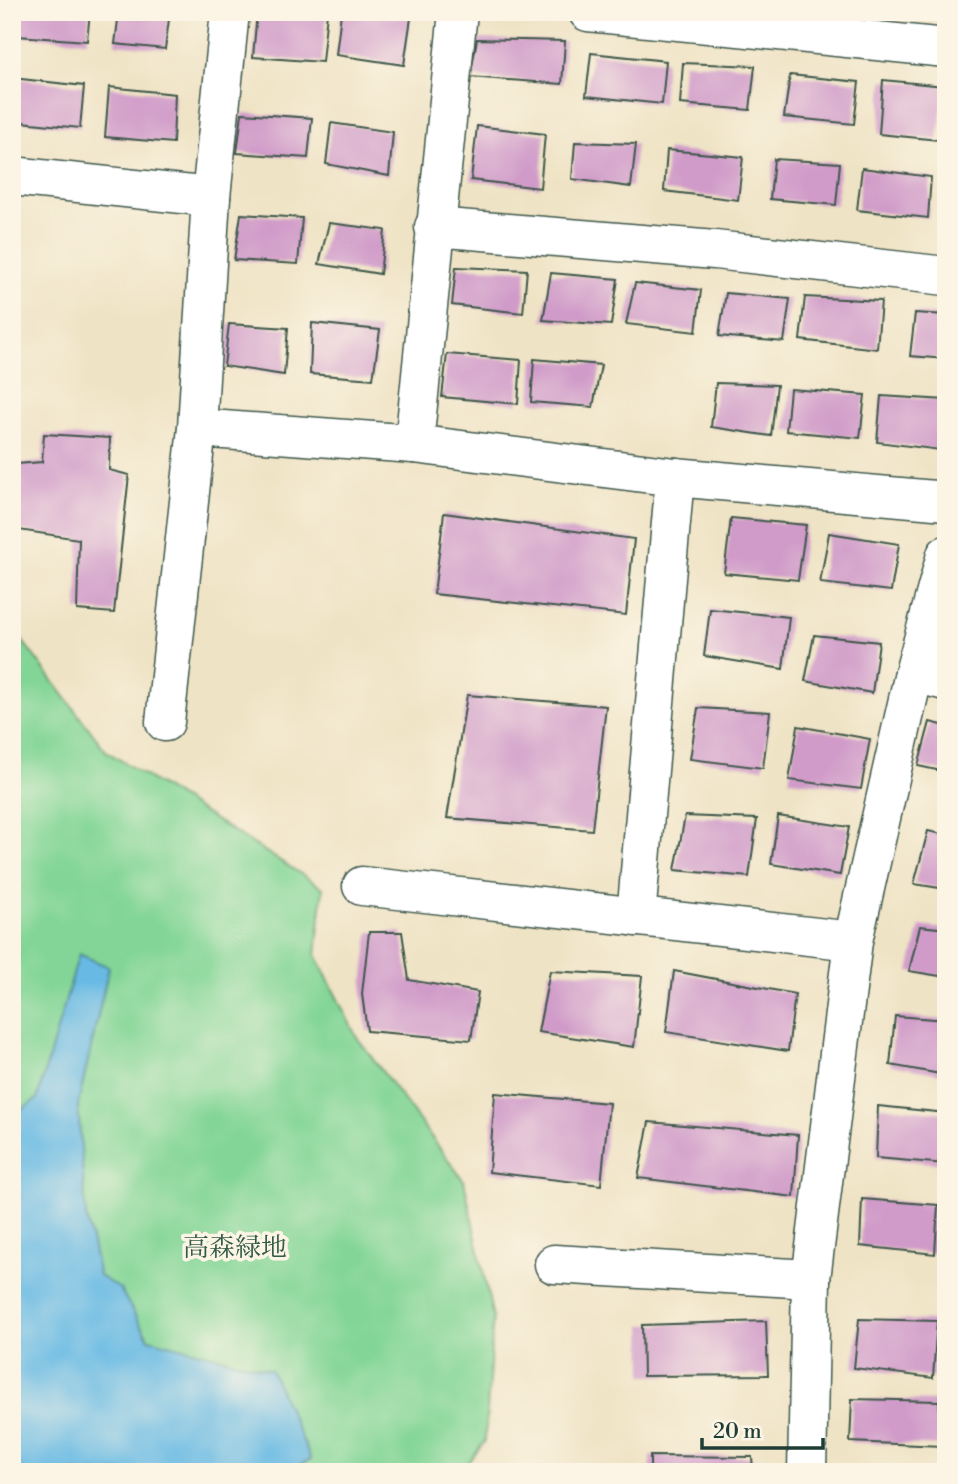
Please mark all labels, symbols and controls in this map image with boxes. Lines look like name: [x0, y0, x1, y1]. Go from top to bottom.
park label: 高森緑地: [183, 1232, 287, 1264]
scale bar: [702, 1407, 823, 1451]
text: 20 m: [713, 1419, 762, 1445]

